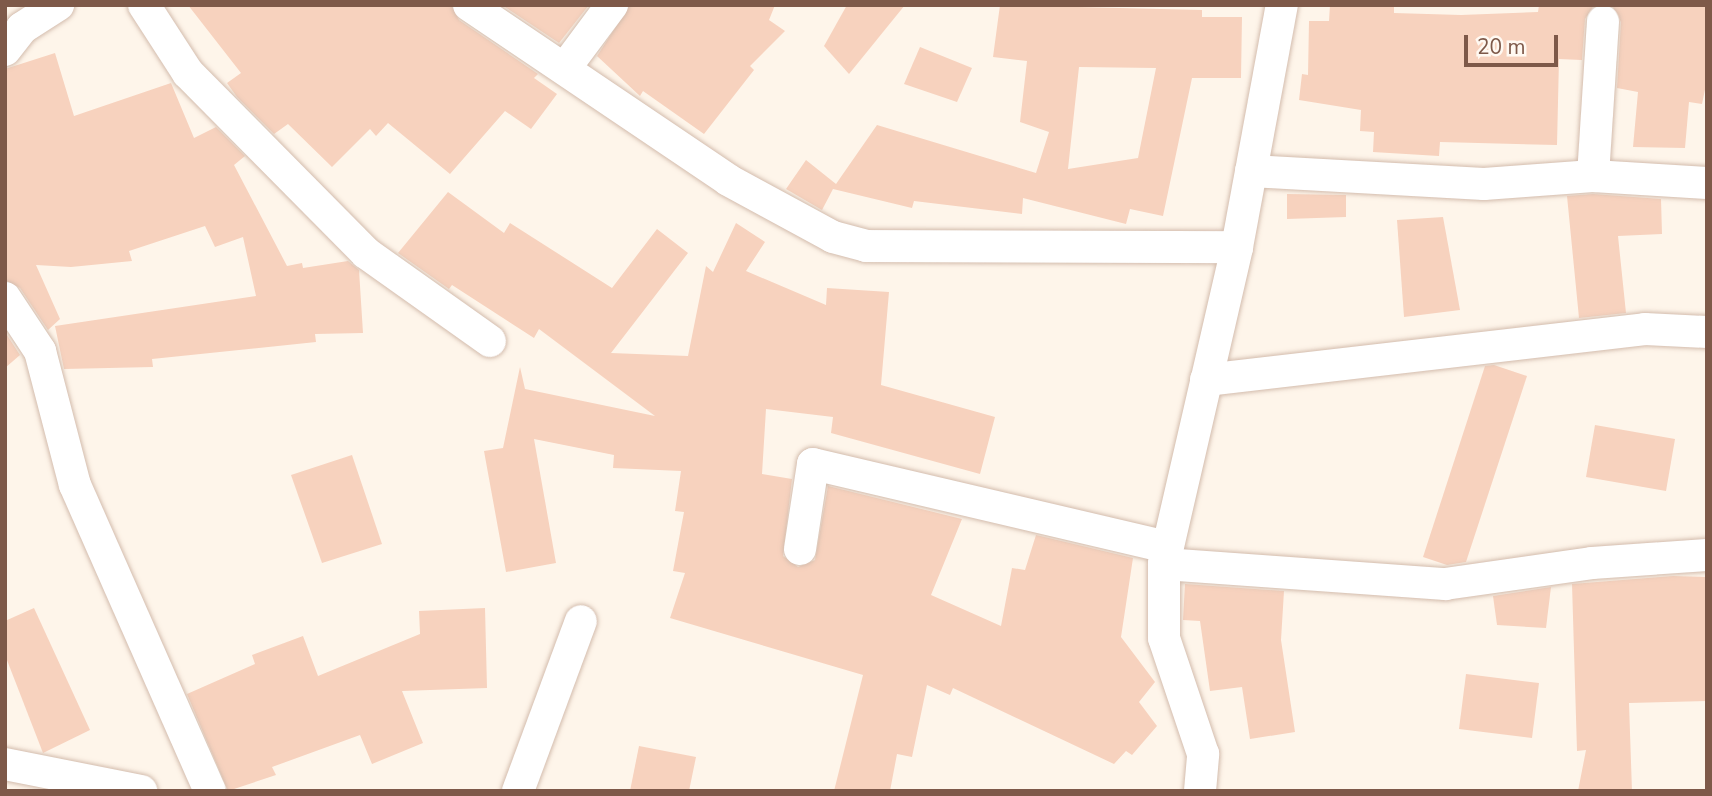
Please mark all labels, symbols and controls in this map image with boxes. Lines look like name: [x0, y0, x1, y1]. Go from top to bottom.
scale bar: [1467, 21, 1562, 65]
text: 20 m: [1477, 33, 1526, 61]

